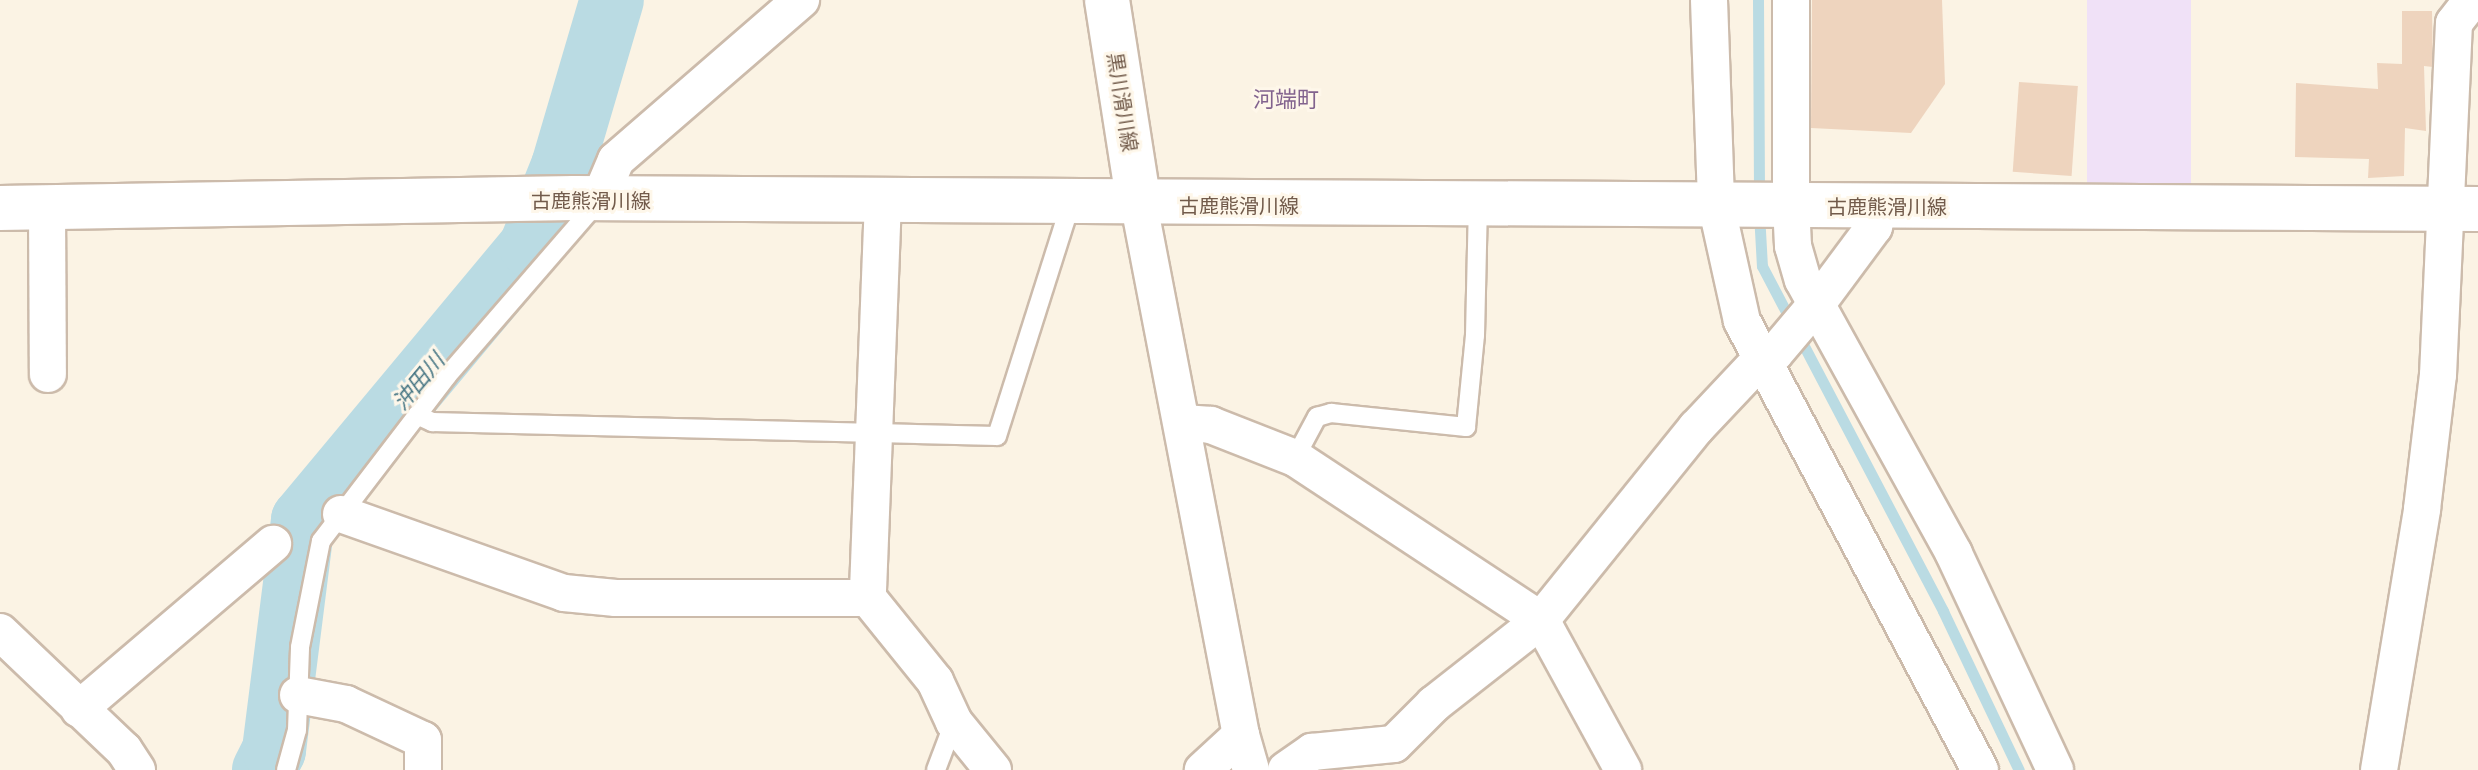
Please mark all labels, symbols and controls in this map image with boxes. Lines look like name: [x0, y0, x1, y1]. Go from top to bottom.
street label: 黒川滑川線: [1103, 51, 1143, 153]
district label: 河端町: [1253, 86, 1319, 112]
street label: 古鹿熊滑川線: [531, 188, 651, 212]
street label: 古鹿熊滑川線: [1179, 193, 1299, 217]
street label: 古鹿熊滑川線: [1827, 194, 1947, 218]
water label: 沖田川: [387, 347, 449, 415]

